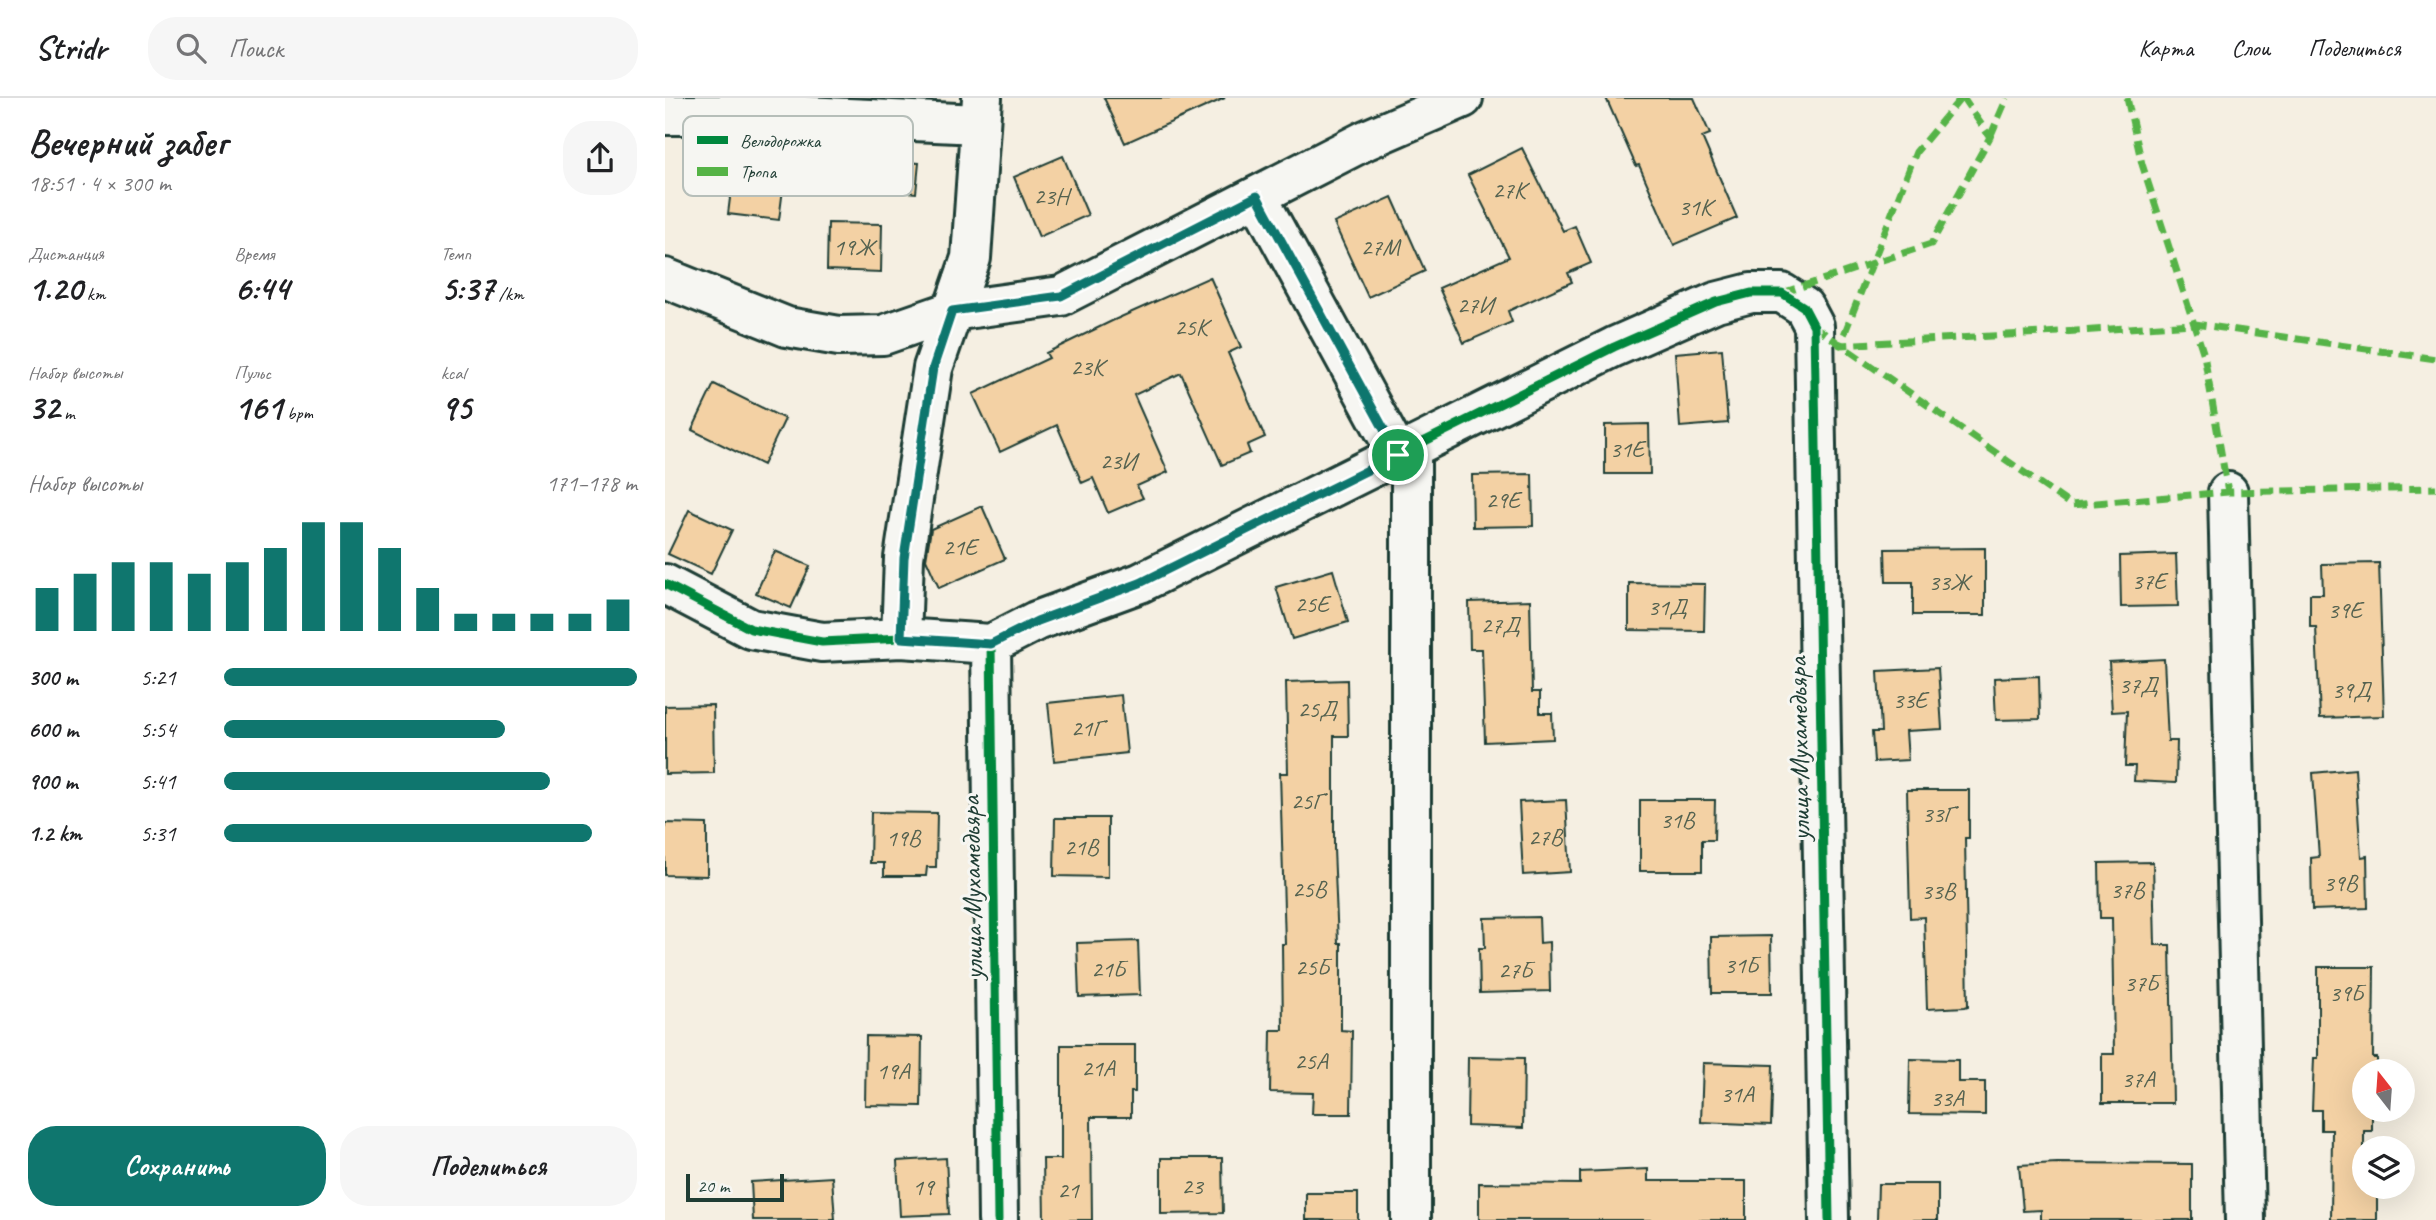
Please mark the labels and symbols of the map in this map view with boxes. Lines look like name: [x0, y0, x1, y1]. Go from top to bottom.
legend: [683, 116, 913, 196]
text: Велодорожка: [740, 129, 822, 153]
text: Тропа: [740, 160, 777, 184]
house number: 27К: [1492, 175, 1531, 205]
house number: 23Н: [1033, 181, 1073, 211]
house number: 31К: [1678, 192, 1717, 222]
house number: 19Ж: [833, 232, 878, 262]
house number: 27М: [1361, 232, 1402, 262]
house number: 27И: [1457, 290, 1497, 320]
house number: 25К: [1174, 312, 1213, 342]
house number: 23К: [1070, 352, 1109, 382]
pin: [1368, 425, 1428, 485]
house number: 31Е: [1610, 434, 1647, 464]
house number: 23И: [1100, 446, 1140, 476]
house number: 29Е: [1486, 485, 1523, 515]
house number: 21Е: [943, 532, 980, 562]
house number: 37Е: [2132, 566, 2169, 596]
house number: 33Ж: [1928, 567, 1973, 597]
house number: 25Е: [1295, 589, 1332, 619]
house number: 31Д: [1648, 592, 1689, 622]
house number: 39Е: [2328, 595, 2365, 625]
house number: 27Д: [1481, 610, 1522, 640]
street label: улица Мухамедьяра: [1779, 655, 1818, 843]
house number: 37Д: [2119, 670, 2160, 700]
house number: 39Д: [2332, 675, 2373, 705]
house number: 33Е: [1893, 685, 1930, 715]
house number: 25Д: [1298, 694, 1339, 724]
house number: 21Г: [1071, 713, 1108, 743]
house number: 25Г: [1291, 786, 1328, 816]
street label: улица Мухамедьяра: [952, 794, 991, 982]
house number: 33Г: [1922, 799, 1959, 829]
house number: 31В: [1660, 805, 1696, 835]
house number: 27В: [1528, 822, 1564, 852]
house number: 19В: [886, 823, 922, 853]
house number: 21В: [1064, 832, 1100, 862]
house number: 39В: [2323, 868, 2359, 898]
house number: 25В: [1292, 874, 1328, 904]
house number: 37В: [2110, 875, 2146, 905]
house number: 33В: [1921, 876, 1957, 906]
house number: 31Б: [1724, 950, 1762, 980]
house number: 25Б: [1295, 952, 1333, 982]
house number: 21Б: [1091, 954, 1129, 984]
house number: 27Б: [1498, 955, 1536, 985]
house number: 37Б: [2124, 968, 2162, 998]
house number: 39Б: [2329, 978, 2367, 1008]
house number: 25А: [1294, 1046, 1329, 1076]
house number: 21А: [1081, 1053, 1116, 1083]
house number: 19А: [876, 1056, 911, 1086]
north arrow: [2352, 1059, 2415, 1122]
house number: 37А: [2121, 1064, 2156, 1094]
house number: 31А: [1720, 1079, 1755, 1109]
house number: 33А: [1930, 1083, 1965, 1113]
scale bar: [686, 1171, 784, 1203]
house number: 23: [1181, 1171, 1205, 1201]
house number: 19: [912, 1172, 936, 1202]
house number: 21: [1057, 1175, 1080, 1205]

